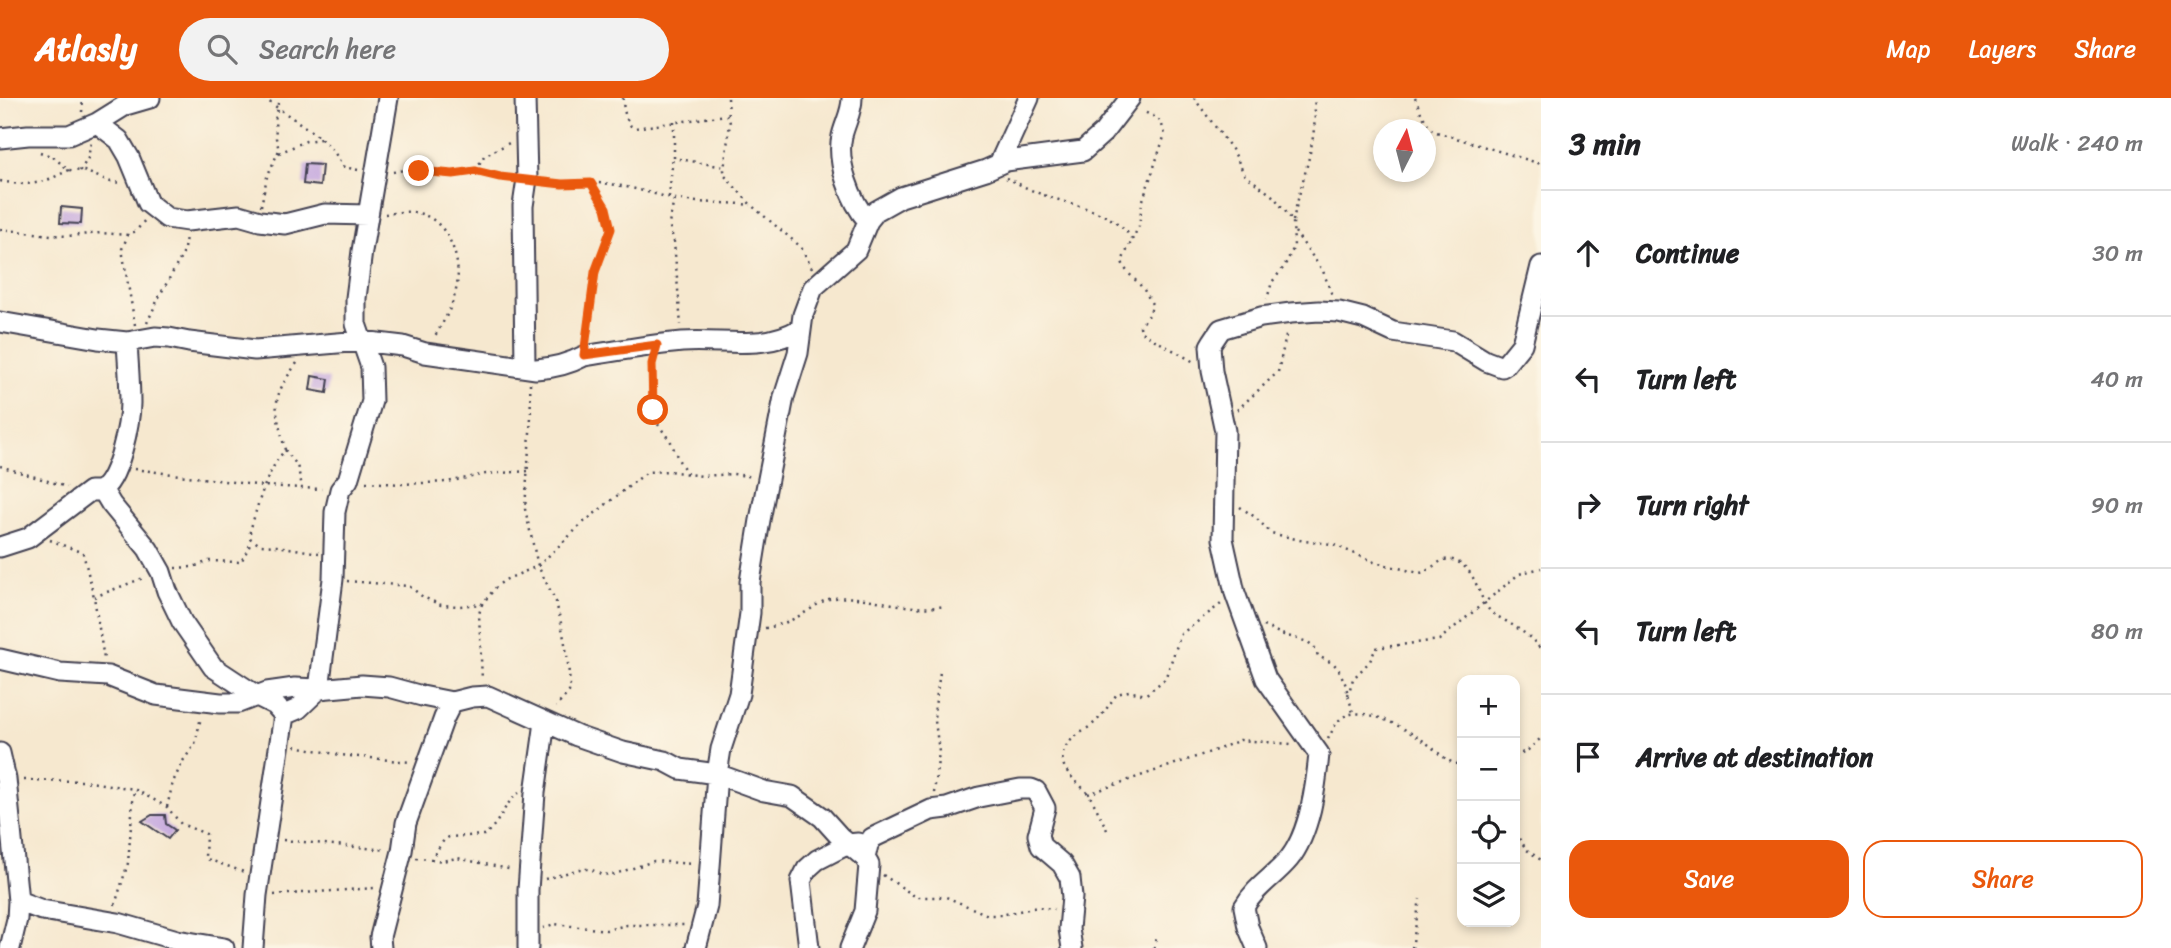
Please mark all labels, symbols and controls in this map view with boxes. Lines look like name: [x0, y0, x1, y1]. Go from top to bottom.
search box: [179, 18, 669, 81]
text: Atlasly: [35, 20, 137, 78]
text: Search here: [259, 26, 396, 72]
text: Map: [1886, 28, 1931, 70]
text: Layers: [1969, 28, 2036, 70]
text: Share: [2074, 28, 2136, 70]
icon: search: [203, 30, 241, 68]
text: 3 min: [1569, 117, 1641, 171]
north arrow: [1373, 119, 1436, 182]
text: Walk · 240 m: [2011, 123, 2143, 164]
route end: [403, 155, 434, 186]
text: Continue: [1636, 230, 1739, 276]
text: 30 m: [2092, 233, 2143, 274]
icon: ahead: [1569, 234, 1607, 272]
text: Turn left: [1636, 356, 1736, 402]
text: 40 m: [2090, 359, 2143, 400]
icon: left: [1569, 360, 1607, 398]
route start: [637, 394, 668, 425]
text: Turn right: [1636, 482, 1749, 528]
text: 90 m: [2091, 485, 2143, 526]
icon: right: [1569, 486, 1607, 524]
text: Turn left: [1636, 608, 1736, 654]
text: 80 m: [2091, 611, 2143, 652]
icon: left: [1569, 612, 1607, 650]
map controls: [1457, 675, 1520, 927]
button: +: [1457, 675, 1520, 738]
text: Arrive at destination: [1636, 734, 1873, 780]
button: −: [1457, 738, 1520, 801]
icon: arrive: [1569, 738, 1607, 776]
button: locate: [1457, 801, 1520, 864]
button: Save: [1569, 840, 1849, 918]
button: Share: [1863, 840, 2143, 918]
button: layers: [1457, 864, 1520, 927]

